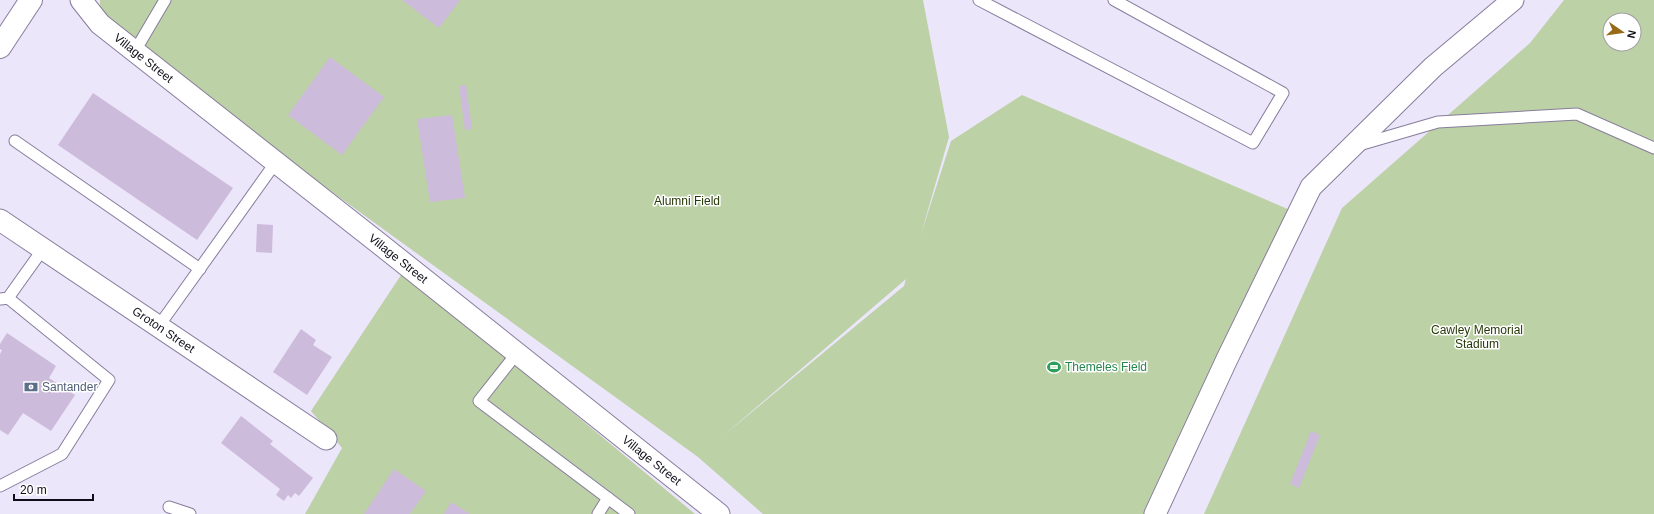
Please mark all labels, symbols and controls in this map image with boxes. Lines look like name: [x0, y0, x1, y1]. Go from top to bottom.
north arrow: [1602, 12, 1642, 52]
text: N: [1625, 29, 1638, 40]
street label: Village Street: [111, 31, 176, 86]
park label: Alumni Field: [654, 194, 720, 208]
street label: Village Street: [366, 231, 431, 287]
street label: Groton Street: [130, 304, 198, 356]
park label: Cawley Memorial Stadium: [1431, 323, 1523, 351]
sports icon: Themeles Field: [1046, 359, 1062, 375]
place label: Themeles Field: [1065, 360, 1147, 374]
bank icon: Santander: [23, 379, 39, 395]
place label: Santander: [42, 380, 97, 394]
street label: Village Street: [619, 433, 684, 488]
scale bar: [14, 476, 93, 502]
text: 20 m: [20, 483, 47, 497]

